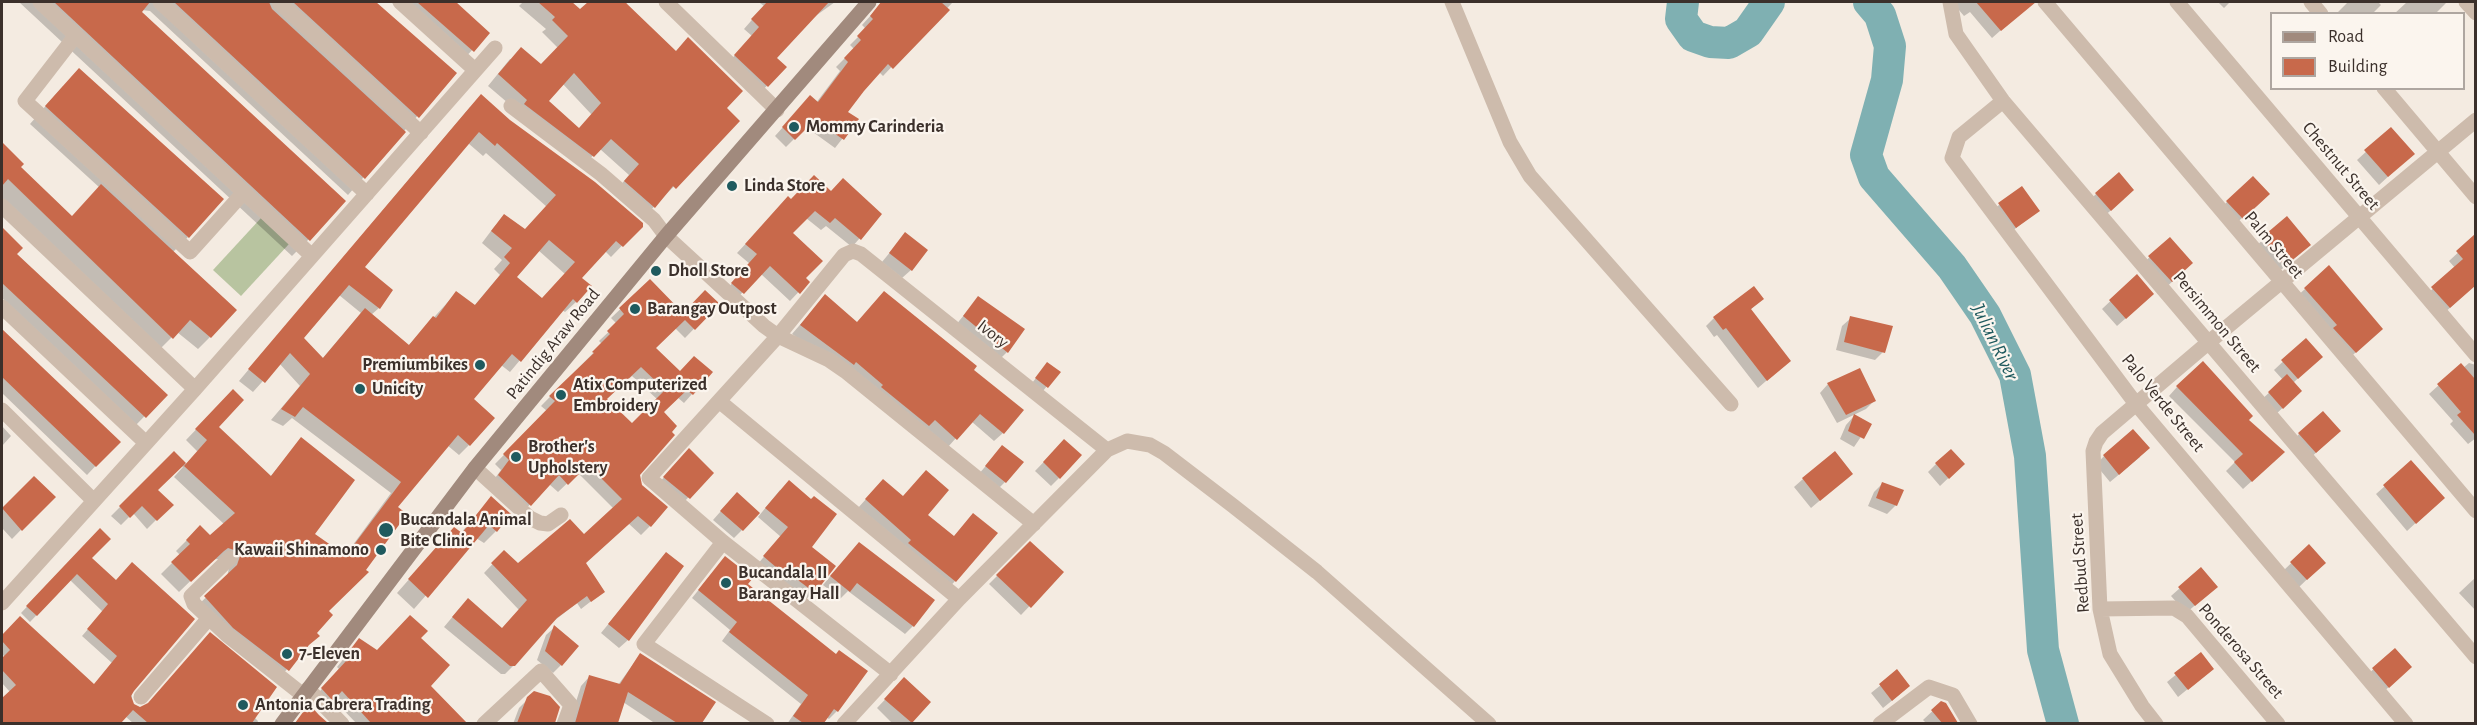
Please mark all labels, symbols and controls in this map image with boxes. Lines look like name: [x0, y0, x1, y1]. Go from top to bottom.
legend: [2270, 12, 2465, 90]
text: Road: [2328, 28, 2364, 46]
text: Building: [2328, 58, 2387, 76]
place label: Mommy Carinderia: [806, 116, 944, 138]
street label: Chestnut Street: [2298, 117, 2384, 215]
marker: Mommy Carinderia: [787, 120, 801, 134]
place label: Linda Store: [744, 175, 825, 197]
marker: Linda Store: [725, 179, 739, 193]
street label: Palm Street: [2240, 207, 2308, 283]
place label: Dholl Store: [668, 260, 749, 282]
marker: Dholl Store: [649, 264, 663, 278]
street label: Persimmon Street: [2168, 267, 2266, 377]
street label: Patindig Araw Road: [502, 284, 604, 404]
place label: Barangay Outpost: [647, 298, 776, 320]
water label: Julian River: [1966, 300, 2024, 384]
marker: Barangay Outpost: [628, 302, 642, 316]
street label: Ivory: [973, 315, 1013, 353]
street label: Palo Verde Street: [2117, 350, 2209, 456]
place label: Premiumbikes: [362, 354, 468, 376]
marker: Premiumbikes: [473, 358, 487, 372]
place label: Atix Computerized Embroidery: [573, 374, 707, 416]
place label: Unicity: [372, 378, 423, 400]
marker: Unicity: [353, 382, 367, 396]
marker: Atix Computerized Embroidery: [554, 388, 568, 402]
place label: Brother's Upholstery: [528, 436, 608, 478]
marker: Brother's Upholstery: [509, 450, 523, 464]
place label: Bucandala Animal Bite Clinic: [400, 509, 532, 552]
street label: Redbud Street: [2066, 512, 2094, 614]
marker: Bucandala Animal Bite Clinic: [377, 521, 395, 539]
place label: Kawaii Shinamono: [234, 539, 369, 561]
marker: Kawaii Shinamono: [374, 543, 388, 557]
place label: Bucandala II Barangay Hall: [738, 562, 840, 604]
marker: Bucandala II Barangay Hall: [719, 576, 733, 590]
street label: Ponderosa Street: [2194, 599, 2288, 703]
place label: 7-Eleven: [299, 643, 360, 665]
marker: 7-Eleven: [280, 647, 294, 661]
place label: Antonia Cabrera Trading: [255, 694, 430, 716]
marker: Antonia Cabrera Trading: [236, 698, 250, 712]

